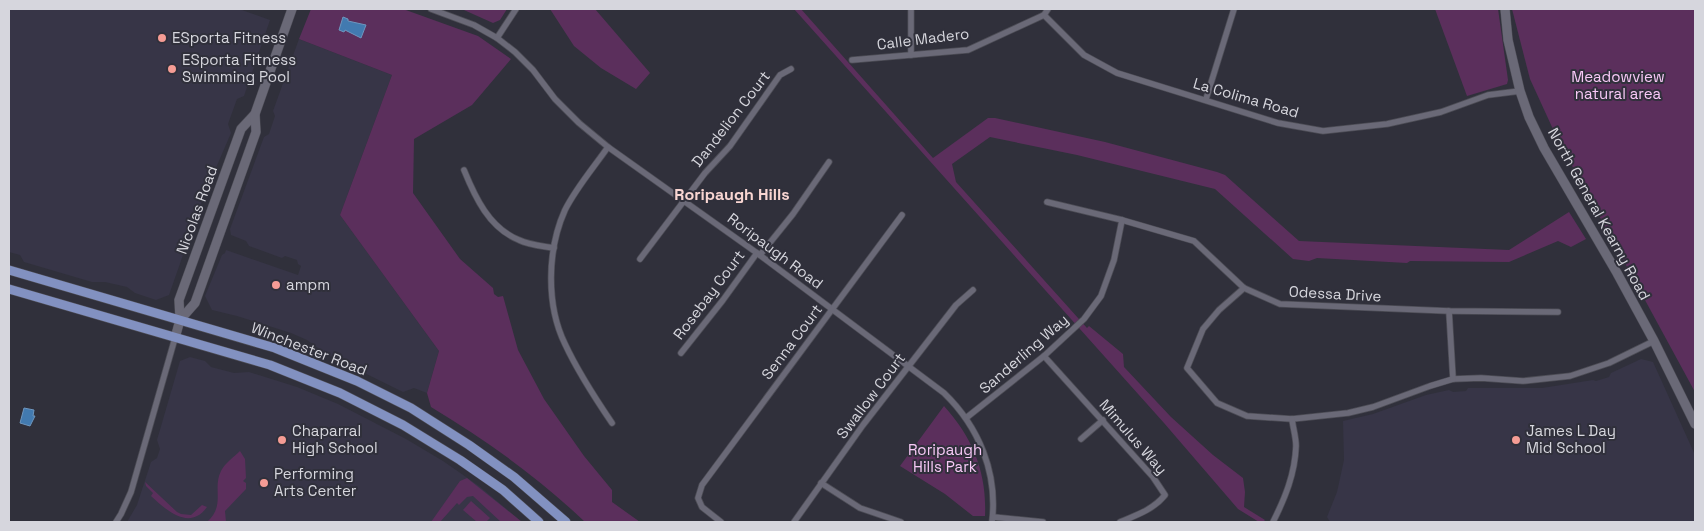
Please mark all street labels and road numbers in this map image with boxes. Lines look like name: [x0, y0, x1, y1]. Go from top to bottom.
street label: Calle Madero: [876, 23, 970, 54]
street label: Dandelion Court: [687, 67, 774, 170]
street label: La Colima Road: [1191, 73, 1301, 122]
street label: North General Kearny Road: [1544, 124, 1655, 303]
street label: Nicolas Road: [172, 163, 221, 257]
street label: Roripaugh Road: [724, 208, 827, 293]
street label: Rosebay Court: [669, 246, 749, 343]
street label: Odessa Drive: [1288, 282, 1382, 305]
street label: Senna Court: [757, 300, 826, 383]
street label: Sanderling Way: [975, 310, 1072, 397]
street label: Winchester Road: [249, 318, 370, 379]
street label: Swallow Court: [832, 349, 909, 442]
street label: Mimulus Way: [1095, 395, 1171, 478]

